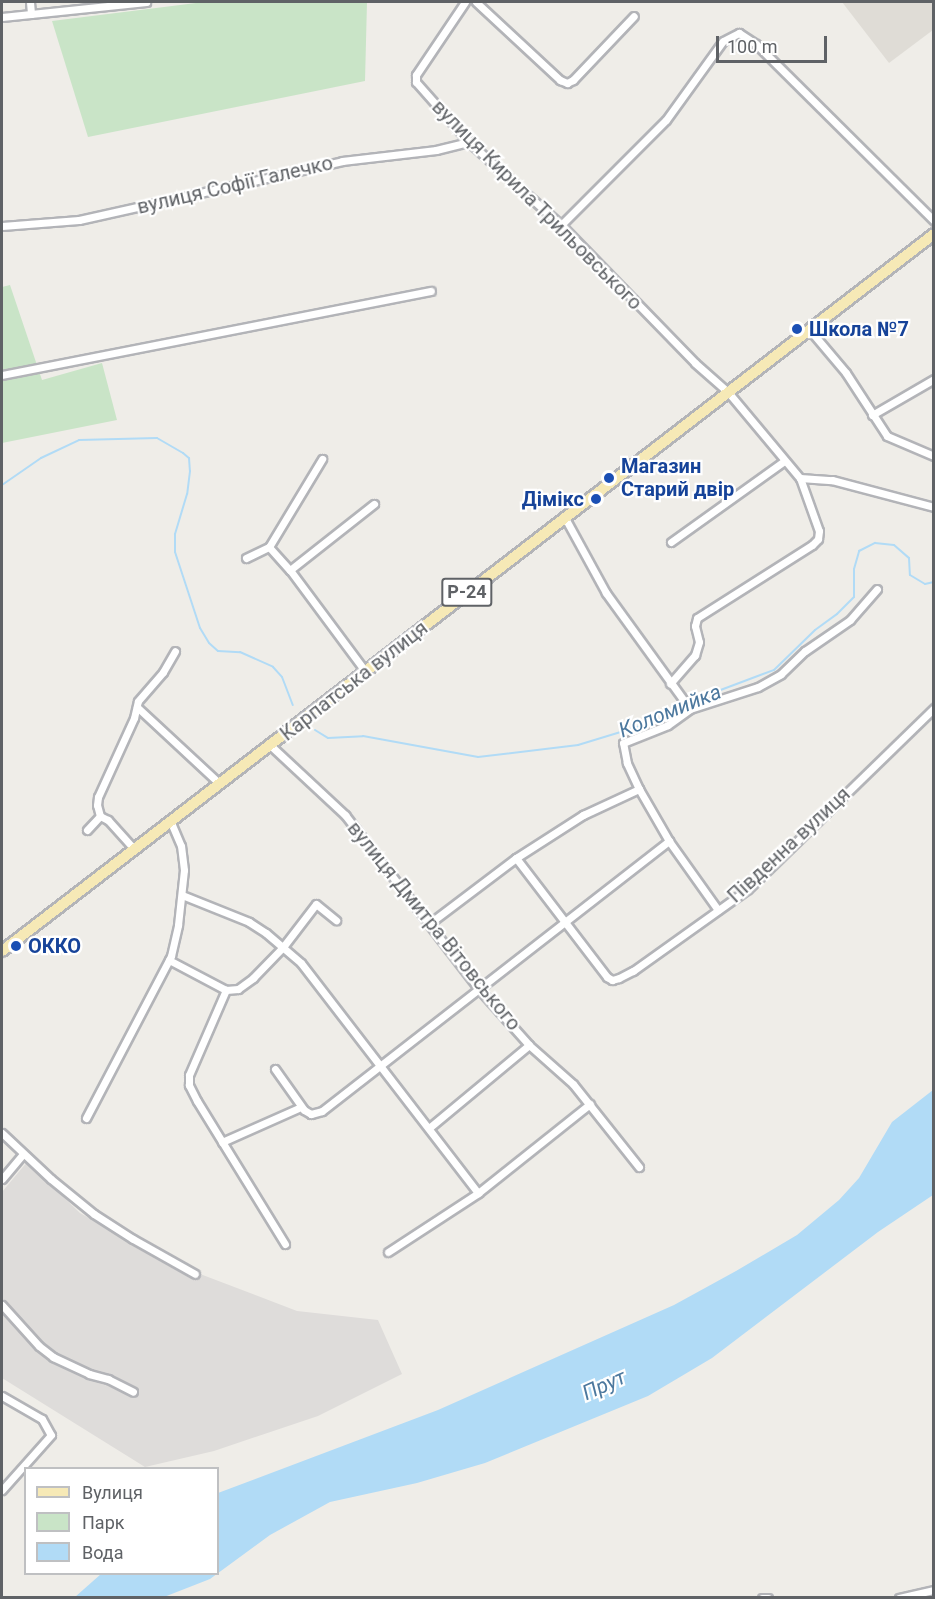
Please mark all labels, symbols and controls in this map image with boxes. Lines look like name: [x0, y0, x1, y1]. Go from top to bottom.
scale bar: [719, 24, 830, 62]
text: 100 m: [727, 36, 778, 57]
street label: вулиця Кирила Трильовського: [427, 95, 647, 315]
street label: вулиця Софії Галечко: [135, 151, 335, 219]
place label: Школа №7: [809, 317, 909, 341]
marker: Школа №7: [790, 322, 804, 336]
place label: Магазин Старий двір: [621, 454, 734, 501]
marker: Магазин Старий двір: [602, 471, 616, 485]
place label: Дімікс: [522, 487, 584, 511]
marker: Дімікс: [589, 492, 603, 506]
road number: Р-24: [440, 577, 494, 607]
street label: Карпатська вулиця: [275, 616, 433, 746]
water label: Коломийка: [615, 679, 725, 743]
street label: Південна вулиця: [723, 782, 855, 908]
street label: вулиця Дмитра Вітовського: [342, 817, 526, 1035]
place label: ОККО: [28, 934, 81, 958]
marker: ОККО: [9, 939, 23, 953]
water label: Прут: [578, 1364, 630, 1406]
legend: [24, 1467, 219, 1575]
text: Вулиця: [82, 1482, 143, 1503]
text: Парк: [82, 1512, 124, 1533]
text: Вода: [82, 1542, 124, 1563]

